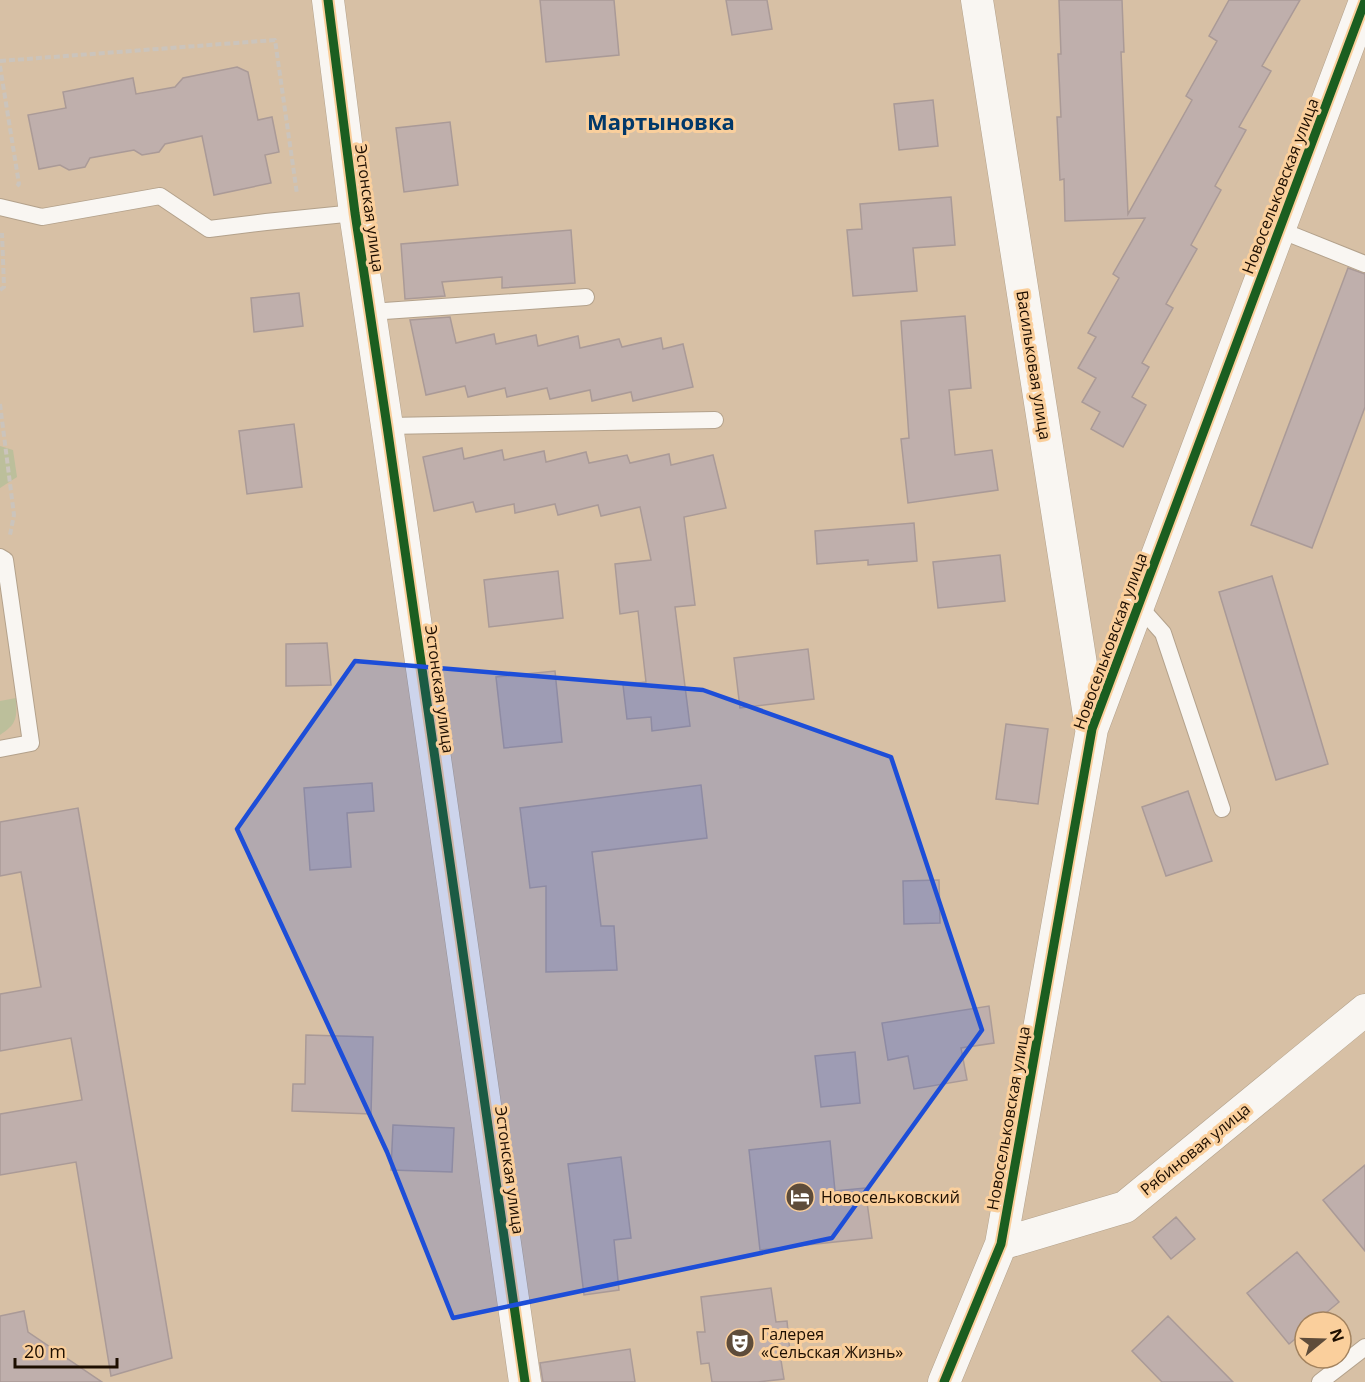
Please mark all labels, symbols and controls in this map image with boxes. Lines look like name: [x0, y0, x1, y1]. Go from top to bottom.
street label: Новосельковская улица: [1236, 95, 1324, 277]
district label: Мартыновка: [587, 106, 735, 136]
street label: Эстонская улица: [350, 143, 390, 273]
street label: Васильковая улица: [1011, 289, 1057, 441]
street label: Новосельковская улица: [1068, 550, 1152, 732]
street label: Эстонская улица: [420, 624, 460, 754]
street label: Новосельковская улица: [981, 1024, 1035, 1212]
street label: Рябиновая улица: [1136, 1098, 1254, 1200]
street label: Эстонская улица: [490, 1105, 530, 1235]
hotel icon: Новосельковский: [784, 1181, 816, 1213]
place label: Новосельковский: [821, 1186, 960, 1208]
north arrow: [1293, 1310, 1353, 1370]
place label: Галерея «Сельская Жизнь»: [761, 1323, 903, 1363]
text: N: [1325, 1325, 1350, 1345]
theatre icon: Галерея «Сельская Жизнь»: [724, 1327, 756, 1359]
scale bar: [15, 1331, 117, 1369]
text: 20 m: [24, 1339, 66, 1363]

